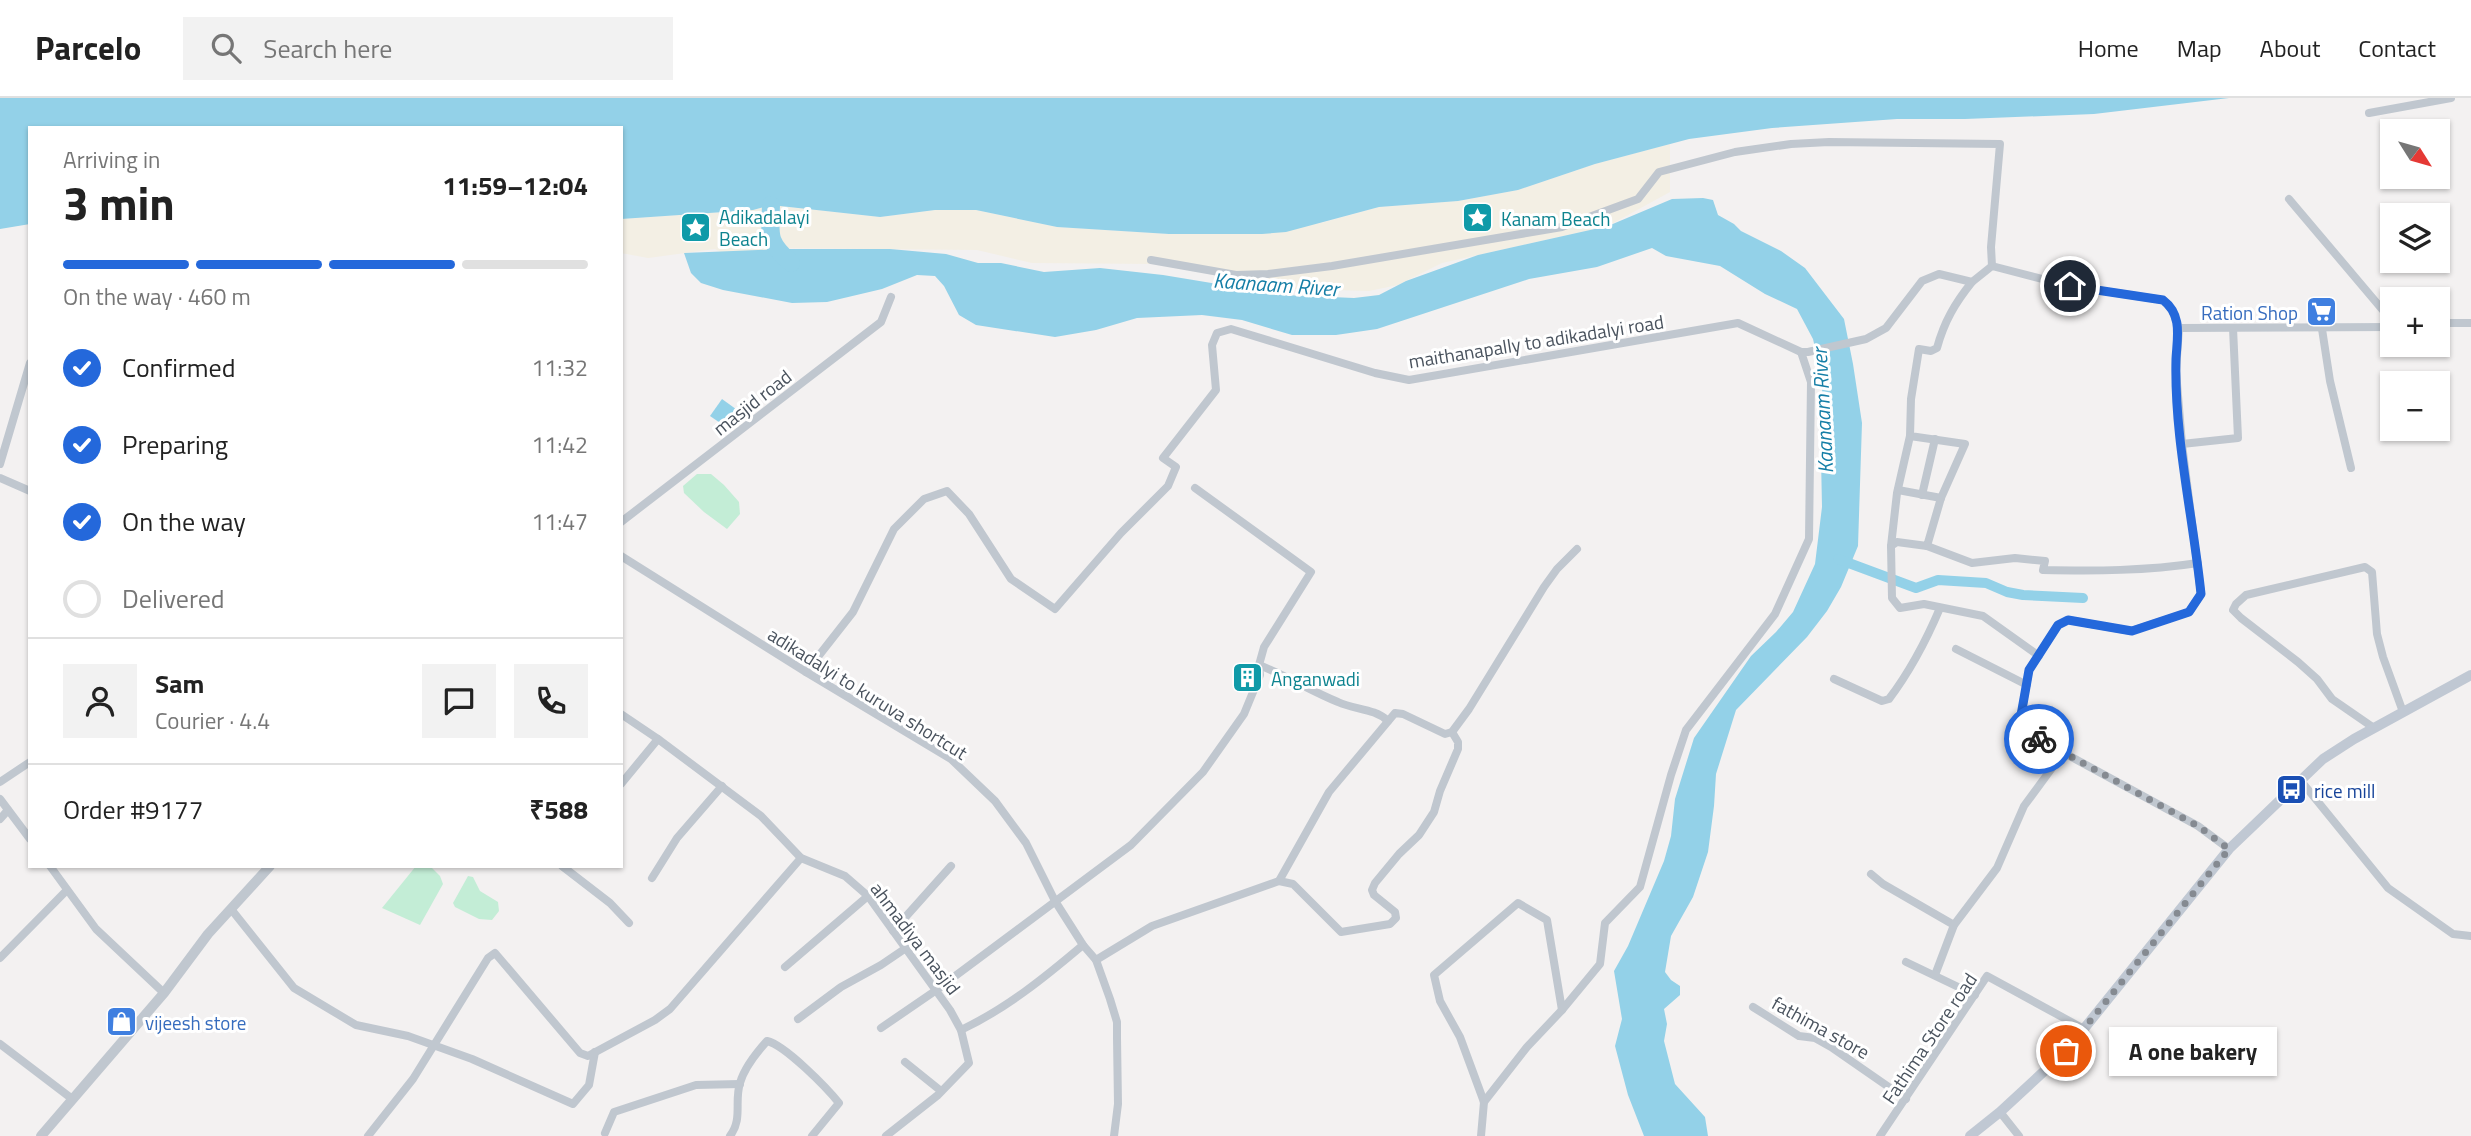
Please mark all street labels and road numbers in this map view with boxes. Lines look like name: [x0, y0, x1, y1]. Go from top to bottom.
street label: maithanapally to adikadalyi road: [1406, 306, 1666, 376]
street label: masjid road: [707, 362, 797, 442]
street label: adikadalyi to kuruva shortcut: [763, 620, 974, 767]
street label: ahmadiya masjid: [864, 876, 968, 1000]
street label: Fathima Store road: [1874, 967, 1984, 1109]
street label: fathima store: [1767, 988, 1875, 1066]

